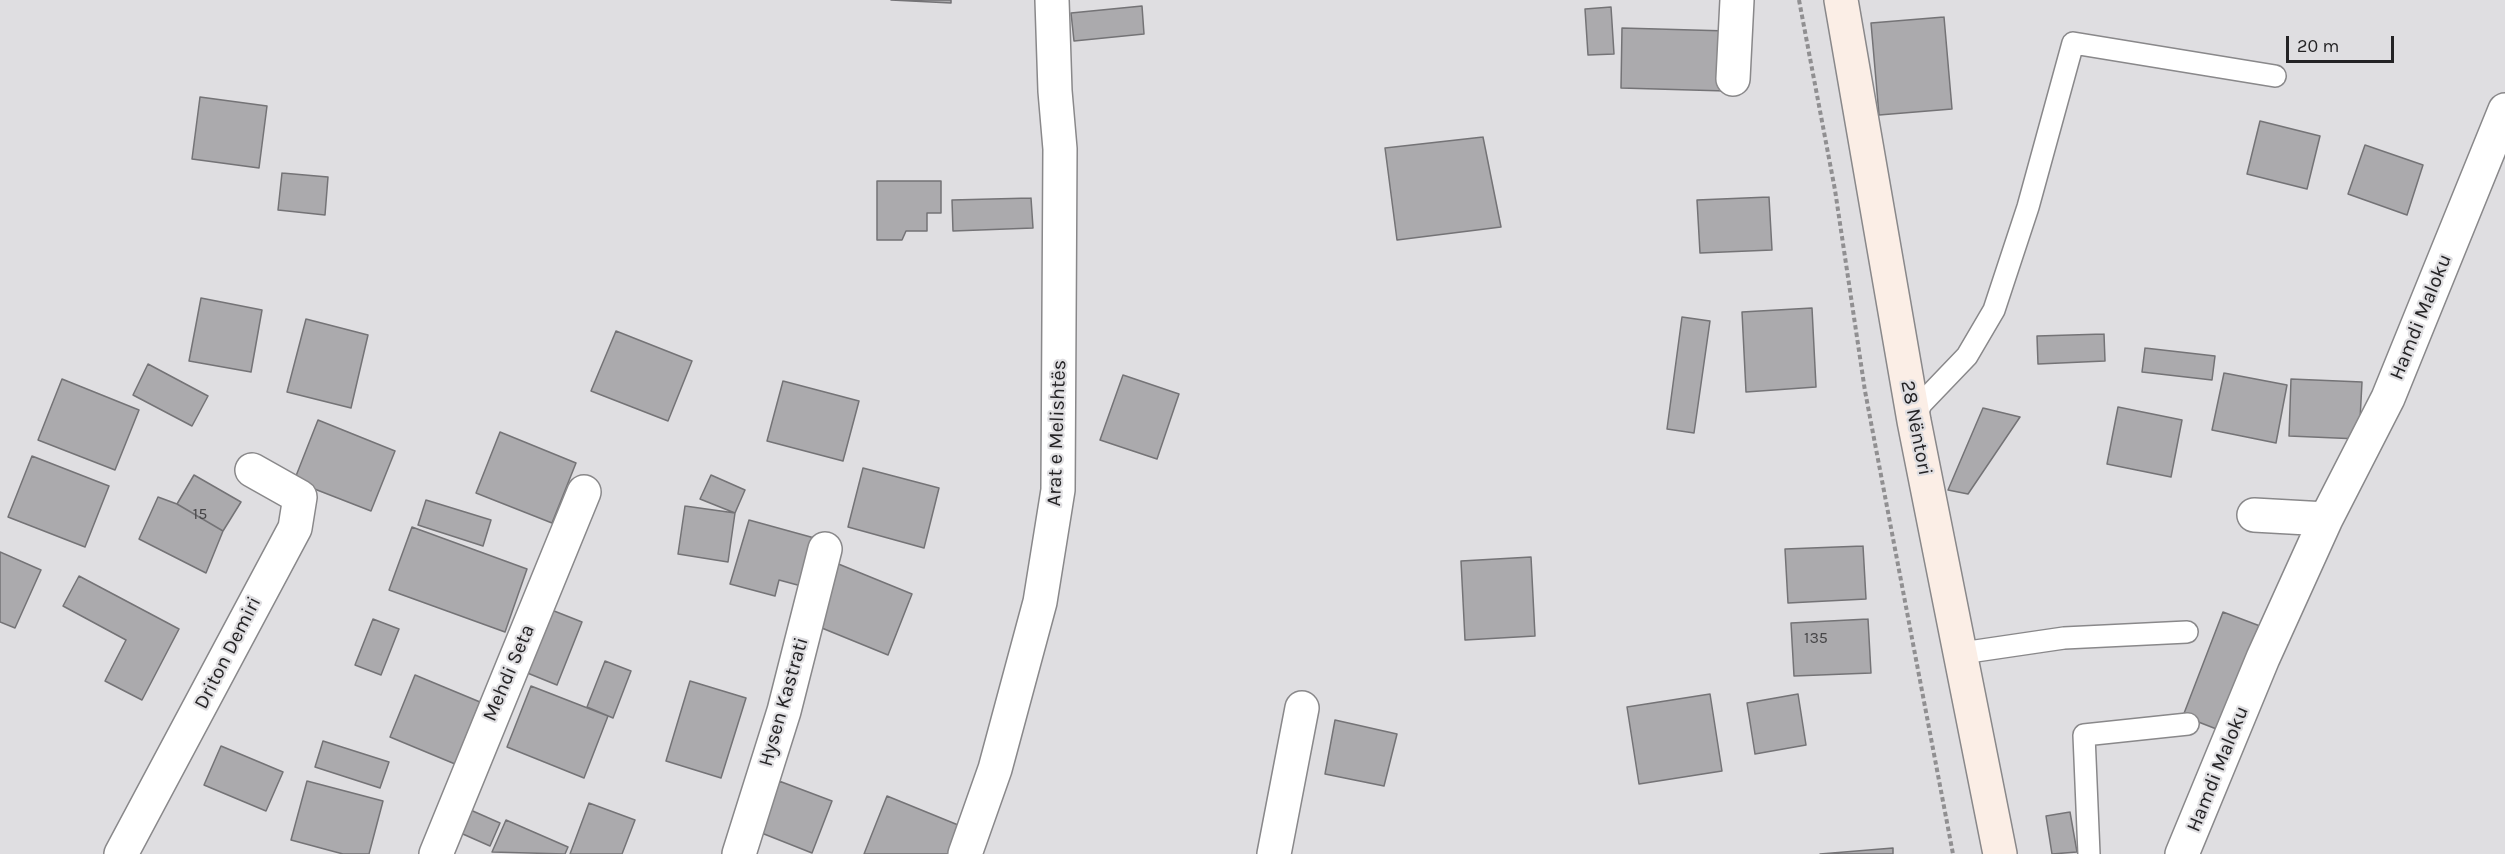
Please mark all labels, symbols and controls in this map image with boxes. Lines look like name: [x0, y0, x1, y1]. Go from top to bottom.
scale bar: [2289, 24, 2397, 62]
text: 20 m: [2297, 35, 2339, 57]
street label: Hamdi Maloku: [2385, 251, 2457, 383]
street label: Arat e Melishtës: [1042, 359, 1072, 507]
street label: 28 Nëntori: [1895, 378, 1937, 478]
house number: 15: [193, 504, 207, 524]
street label: Driton Demiri: [189, 593, 267, 713]
street label: Mehdi Seta: [478, 621, 540, 725]
house number: 135: [1804, 628, 1828, 648]
street label: Hysen Kastrati: [754, 635, 814, 769]
street label: Hamdi Maloku: [2182, 703, 2254, 835]

